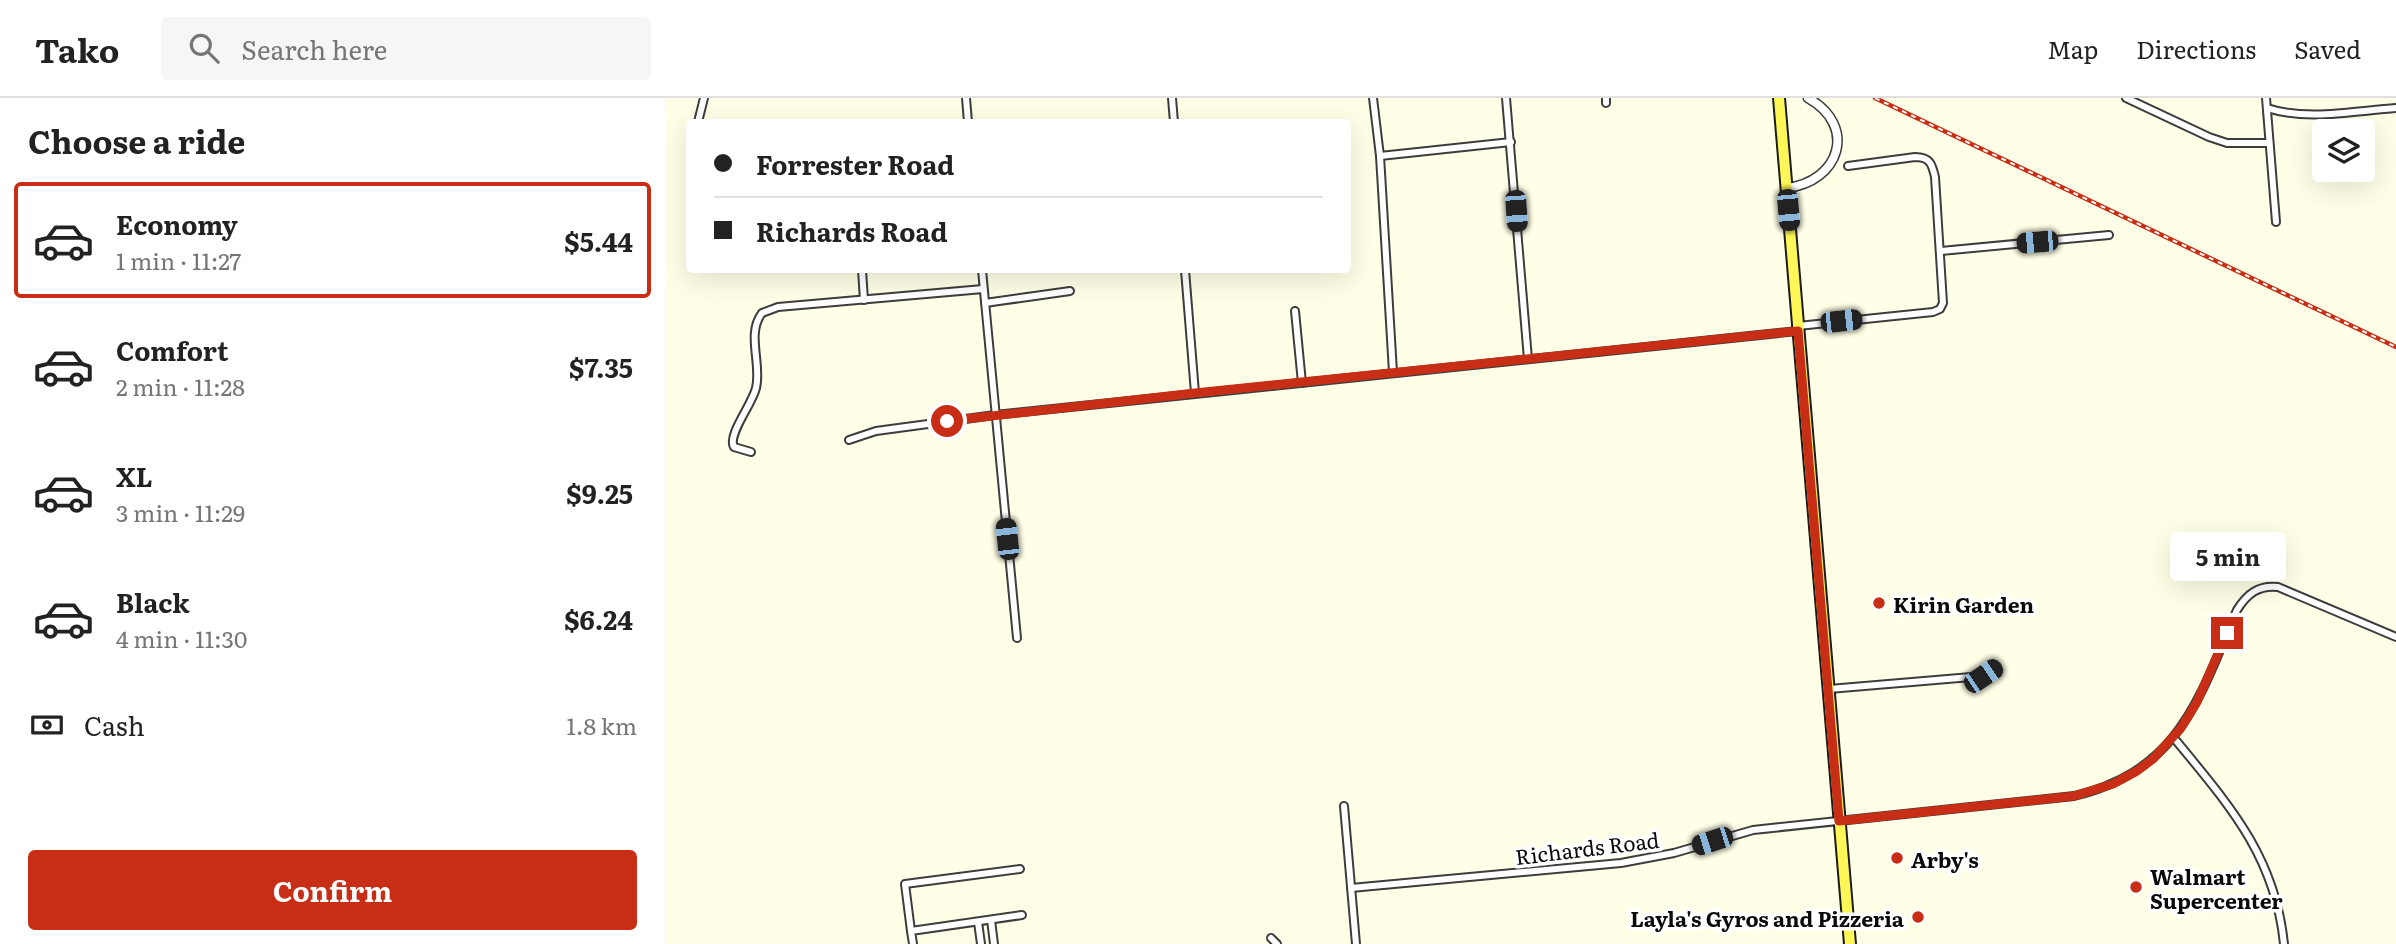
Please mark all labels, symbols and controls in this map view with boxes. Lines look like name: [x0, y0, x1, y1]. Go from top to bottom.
search box: [161, 17, 651, 80]
text: Tako: [35, 24, 119, 73]
icon: search: [185, 29, 223, 67]
text: Search here: [241, 29, 387, 68]
text: Map: [2047, 31, 2098, 66]
text: Directions: [2136, 31, 2256, 66]
text: Saved: [2294, 31, 2361, 66]
text: Choose a ride: [28, 116, 245, 164]
map controls: [2312, 119, 2375, 182]
button: layers: [2312, 119, 2375, 182]
text: Forrester Road: [756, 144, 954, 183]
car: [1776, 188, 1801, 232]
car: [1505, 189, 1528, 233]
text: Economy: [116, 204, 238, 243]
icon: car: [32, 209, 95, 272]
text: Richards Road: [756, 211, 948, 250]
text: $5.44: [564, 221, 633, 260]
car: [2016, 230, 2059, 254]
text: 1 min · 11:27: [116, 243, 241, 277]
car: [1820, 308, 1863, 334]
text: Comfort: [116, 330, 228, 369]
icon: car: [32, 335, 95, 398]
text: $7.35: [569, 347, 633, 386]
text: 2 min · 11:28: [116, 369, 245, 403]
route start: [931, 405, 963, 437]
text: XL: [116, 456, 153, 495]
icon: car: [32, 461, 95, 524]
text: $9.25: [566, 473, 633, 512]
text: 3 min · 11:29: [116, 495, 245, 529]
car: [995, 517, 1020, 561]
callout: 5 min: [2169, 532, 2285, 580]
text: 5 min: [2196, 539, 2260, 573]
text: Black: [116, 582, 190, 621]
icon: car: [32, 587, 95, 650]
place label: Kirin Garden: [1893, 588, 2034, 619]
marker: Kirin Garden: [1871, 595, 1887, 611]
text: $6.24: [564, 599, 633, 638]
route end: [2211, 617, 2243, 649]
text: 4 min · 11:30: [116, 621, 247, 655]
car: [1960, 656, 2007, 696]
text: Cash: [84, 705, 145, 744]
icon: cash: [28, 706, 66, 744]
text: 1.8 km: [567, 708, 637, 742]
street label: Richards Road: [1513, 823, 1661, 871]
car: [1689, 825, 1736, 857]
place label: Arby's: [1911, 843, 1979, 874]
button: Confirm: [28, 850, 637, 930]
marker: Arby's: [1889, 850, 1905, 866]
place label: Walmart Supercenter: [2150, 860, 2283, 915]
marker: Walmart Supercenter: [2128, 879, 2144, 895]
place label: Layla's Gyros and Pizzeria: [1630, 902, 1905, 933]
marker: Layla's Gyros and Pizzeria: [1910, 909, 1926, 925]

